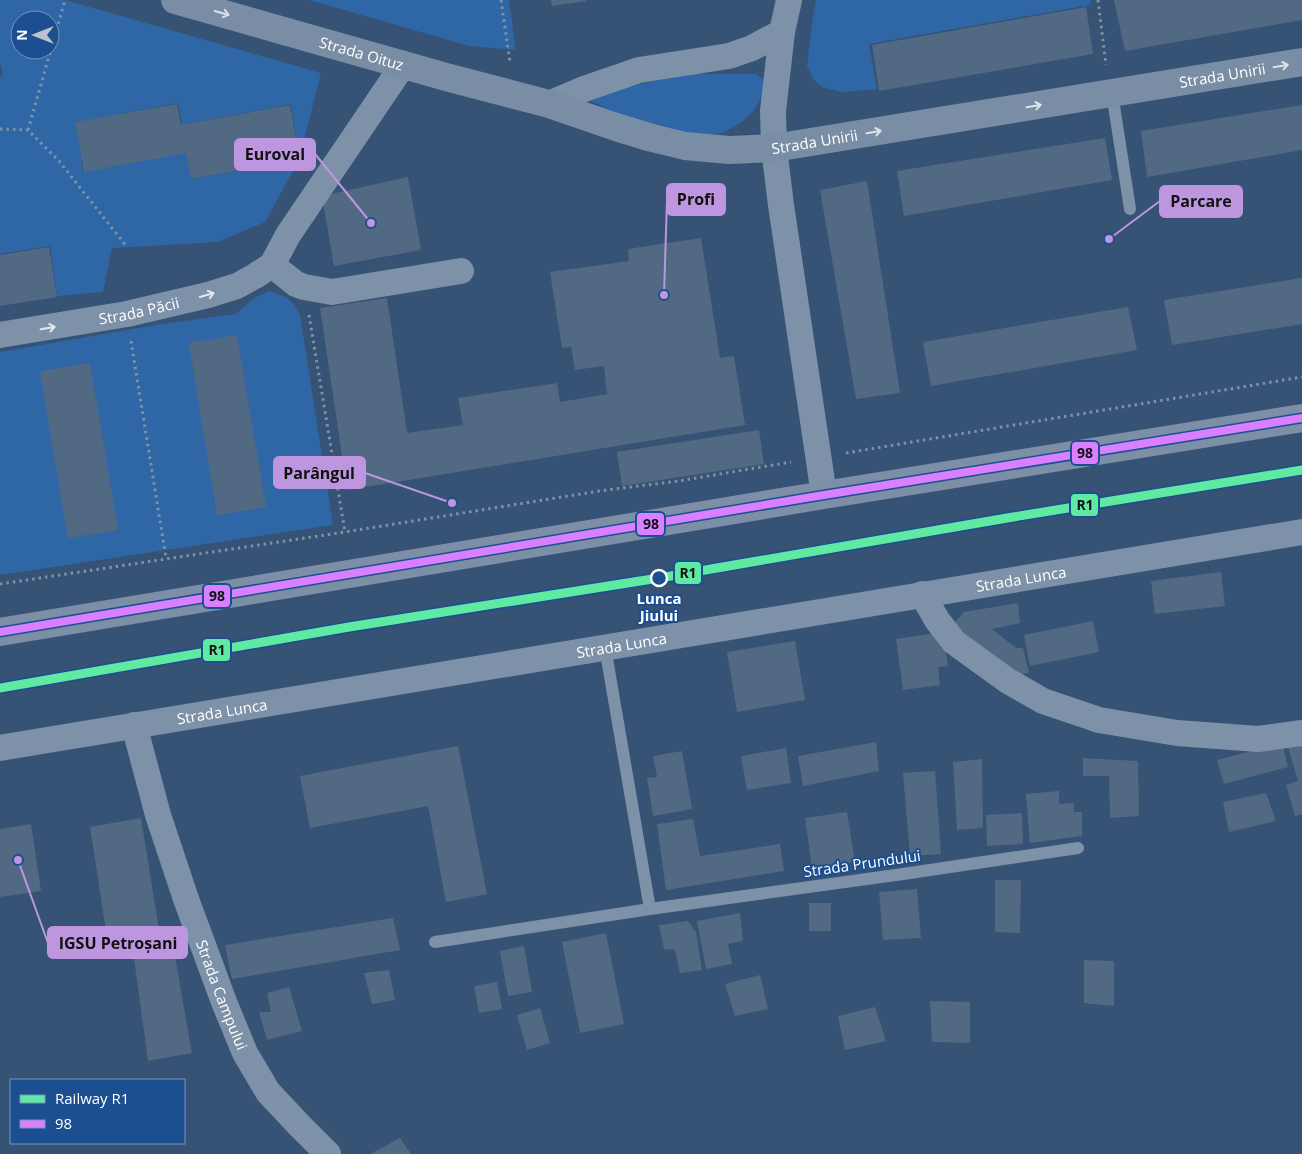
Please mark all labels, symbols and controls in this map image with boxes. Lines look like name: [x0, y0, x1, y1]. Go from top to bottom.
one-way arrow: [213, 9, 229, 18]
north arrow: [10, 10, 60, 60]
text: N: [12, 29, 31, 41]
street label: Strada Oituz: [317, 32, 406, 74]
street label: Strada Unirii: [1178, 58, 1267, 92]
one-way arrow: [1273, 60, 1289, 70]
one-way arrow: [1026, 100, 1042, 110]
street label: Strada Unirii: [770, 125, 859, 158]
one-way arrow: [866, 126, 882, 136]
callout: Euroval: [235, 139, 315, 170]
text: Euroval: [245, 143, 305, 165]
callout: Profi: [667, 184, 725, 215]
callout: Parcare: [1160, 186, 1242, 217]
text: Profi: [677, 188, 715, 210]
text: Parcare: [1170, 190, 1232, 212]
one-way arrow: [199, 290, 215, 299]
street label: Strada Păcii: [97, 292, 181, 329]
one-way arrow: [40, 322, 56, 332]
line badge: 98: [1071, 441, 1099, 465]
text: 98: [1077, 443, 1093, 462]
callout: Parângul: [274, 457, 365, 488]
text: Parângul: [283, 462, 355, 484]
line badge: R1: [1070, 493, 1099, 517]
text: R1: [1076, 495, 1094, 514]
line badge: 98: [636, 512, 665, 536]
text: 98: [643, 514, 659, 533]
line badge: R1: [674, 561, 702, 585]
street label: Strada Lunca: [974, 561, 1068, 596]
text: R1: [679, 563, 697, 582]
marker: Lunca Jiului: [650, 569, 668, 587]
line badge: 98: [203, 584, 231, 608]
text: 98: [209, 586, 225, 605]
place label: Lunca Jiului: [637, 588, 681, 625]
street label: Strada Lunca: [575, 628, 668, 662]
line badge: R1: [202, 638, 231, 662]
text: R1: [208, 640, 226, 659]
street label: Strada Lunca: [175, 694, 269, 729]
street label: Strada Prundului: [802, 845, 922, 881]
callout: IGSU Petroșani: [48, 927, 187, 958]
text: IGSU Petroșani: [59, 932, 177, 954]
street label: Strada Campului: [192, 937, 253, 1053]
legend: [10, 1079, 185, 1144]
text: Railway R1: [55, 1088, 129, 1108]
text: 98: [55, 1113, 72, 1133]

